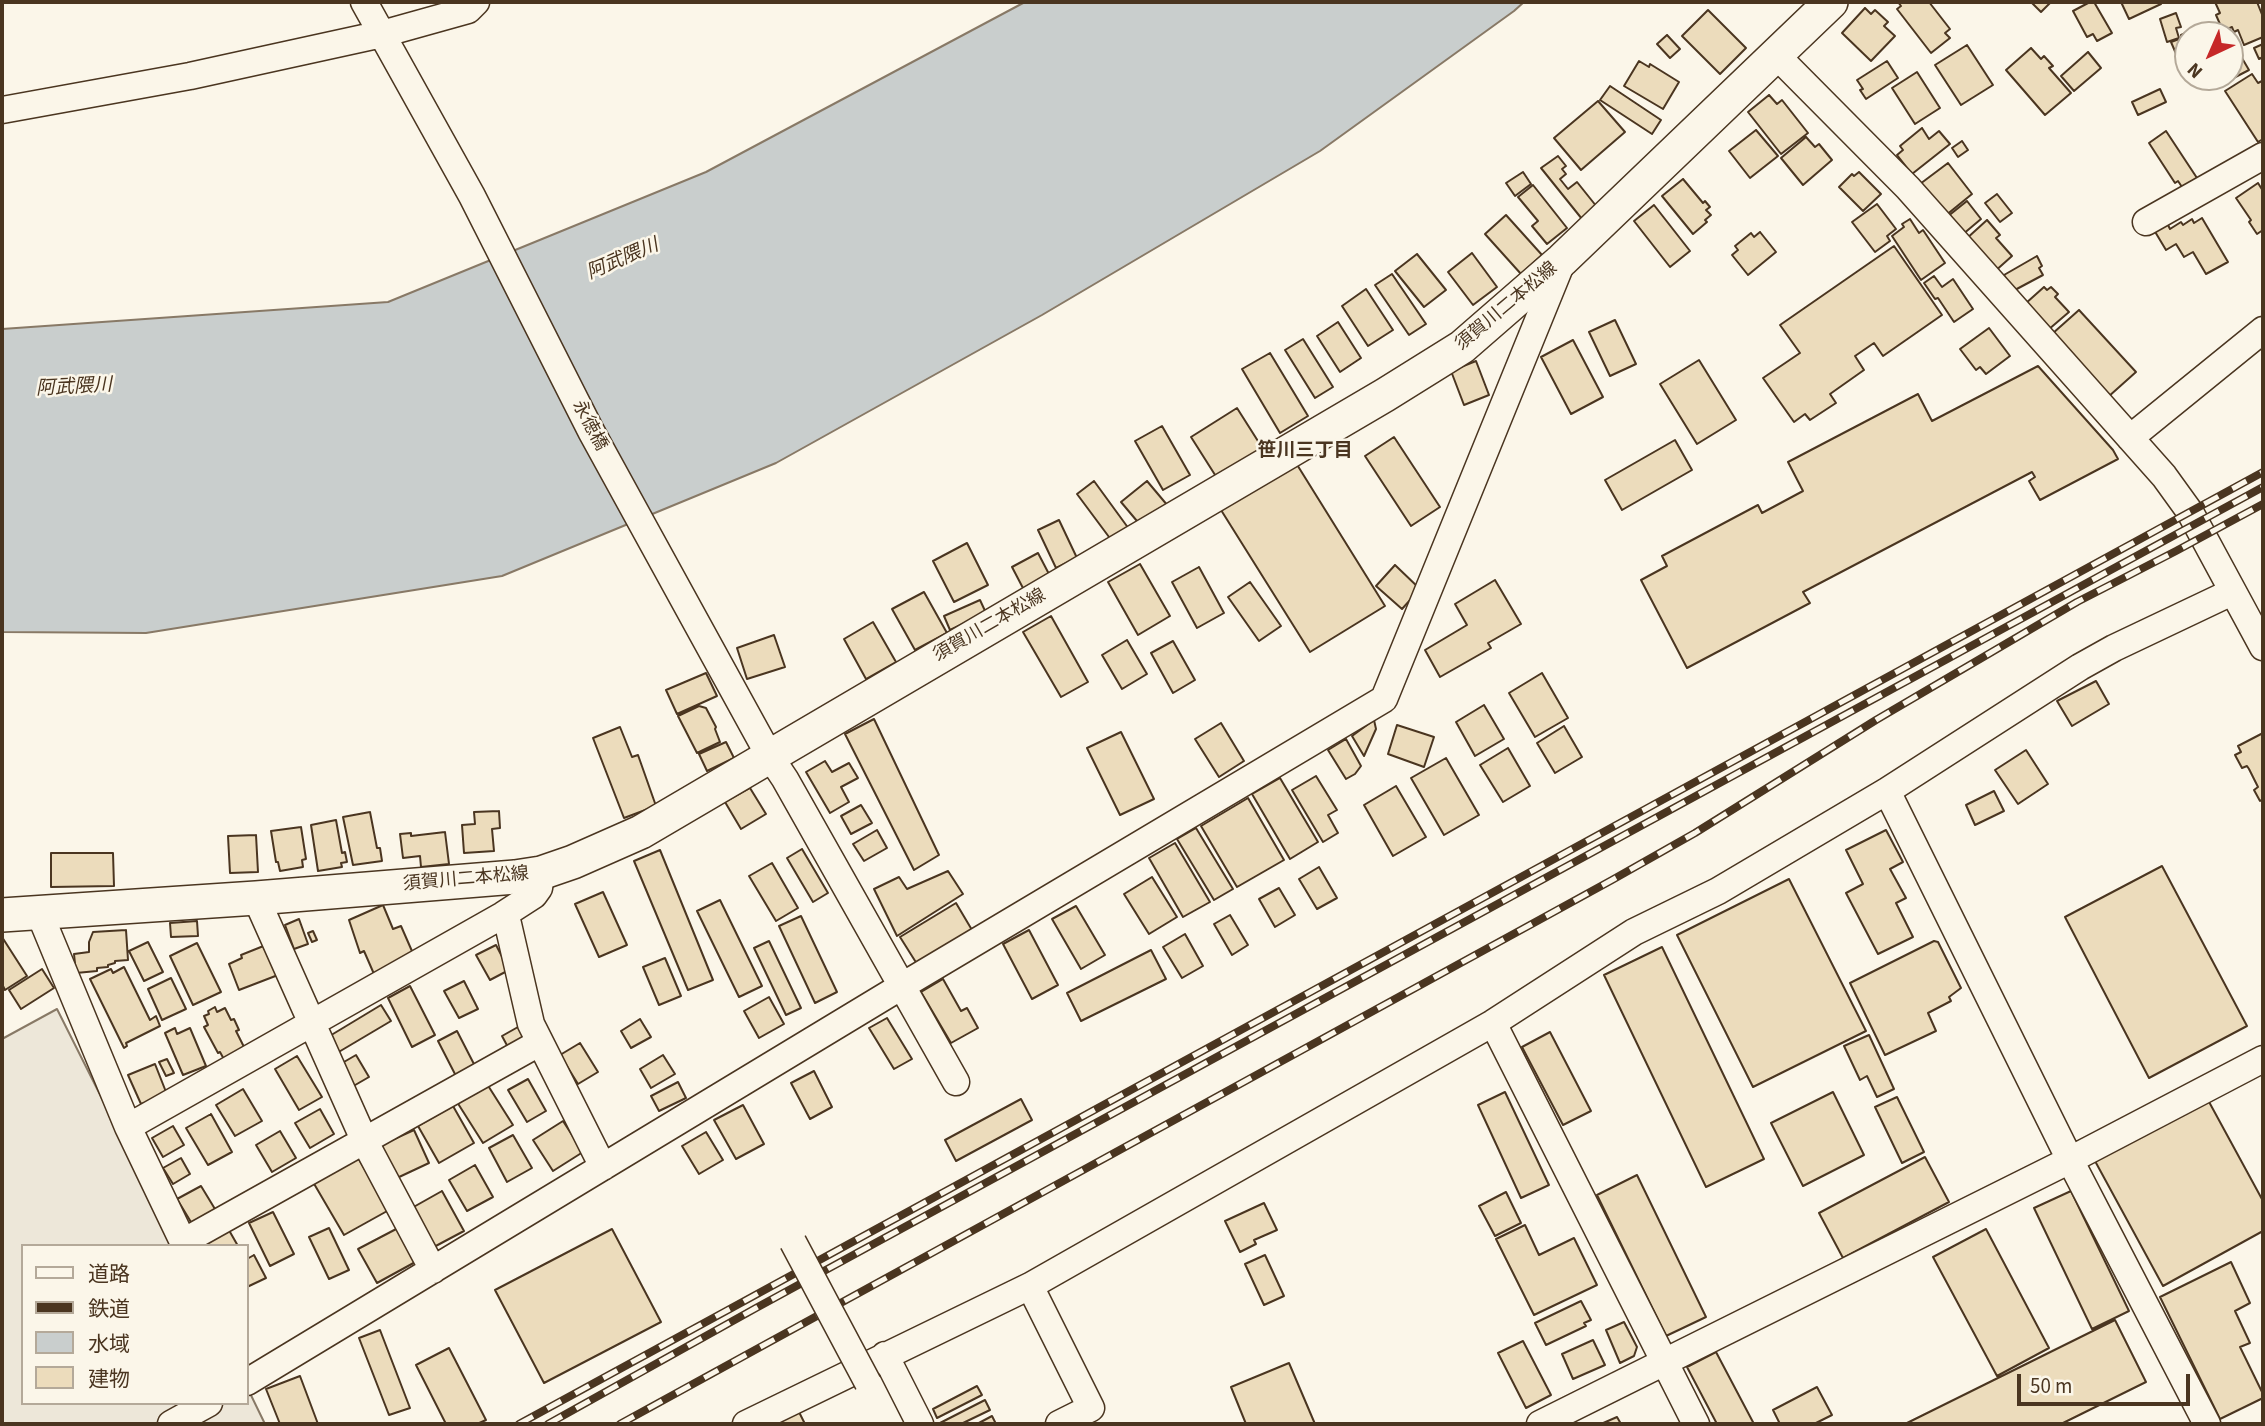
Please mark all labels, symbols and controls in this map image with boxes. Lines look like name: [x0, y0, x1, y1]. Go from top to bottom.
north arrow: [2174, 21, 2244, 91]
text: N: [2182, 56, 2209, 84]
water label: 阿武隈川: [584, 235, 662, 285]
street label: 須賀川二本松線: [1452, 258, 1562, 356]
water label: 阿武隈川: [35, 375, 113, 401]
street label: 永徳橋: [567, 397, 611, 455]
district label: 笹川三丁目: [1258, 441, 1352, 463]
street label: 須賀川二本松線: [930, 585, 1050, 667]
street label: 須賀川二本松線: [402, 864, 530, 896]
legend: [21, 1244, 248, 1405]
text: 道路: [88, 1259, 130, 1289]
text: 鉄道: [88, 1294, 130, 1324]
text: 水域: [88, 1329, 130, 1359]
scale bar: [2020, 1360, 2193, 1404]
text: 建物: [88, 1364, 130, 1394]
text: 50 m: [2030, 1371, 2072, 1401]

